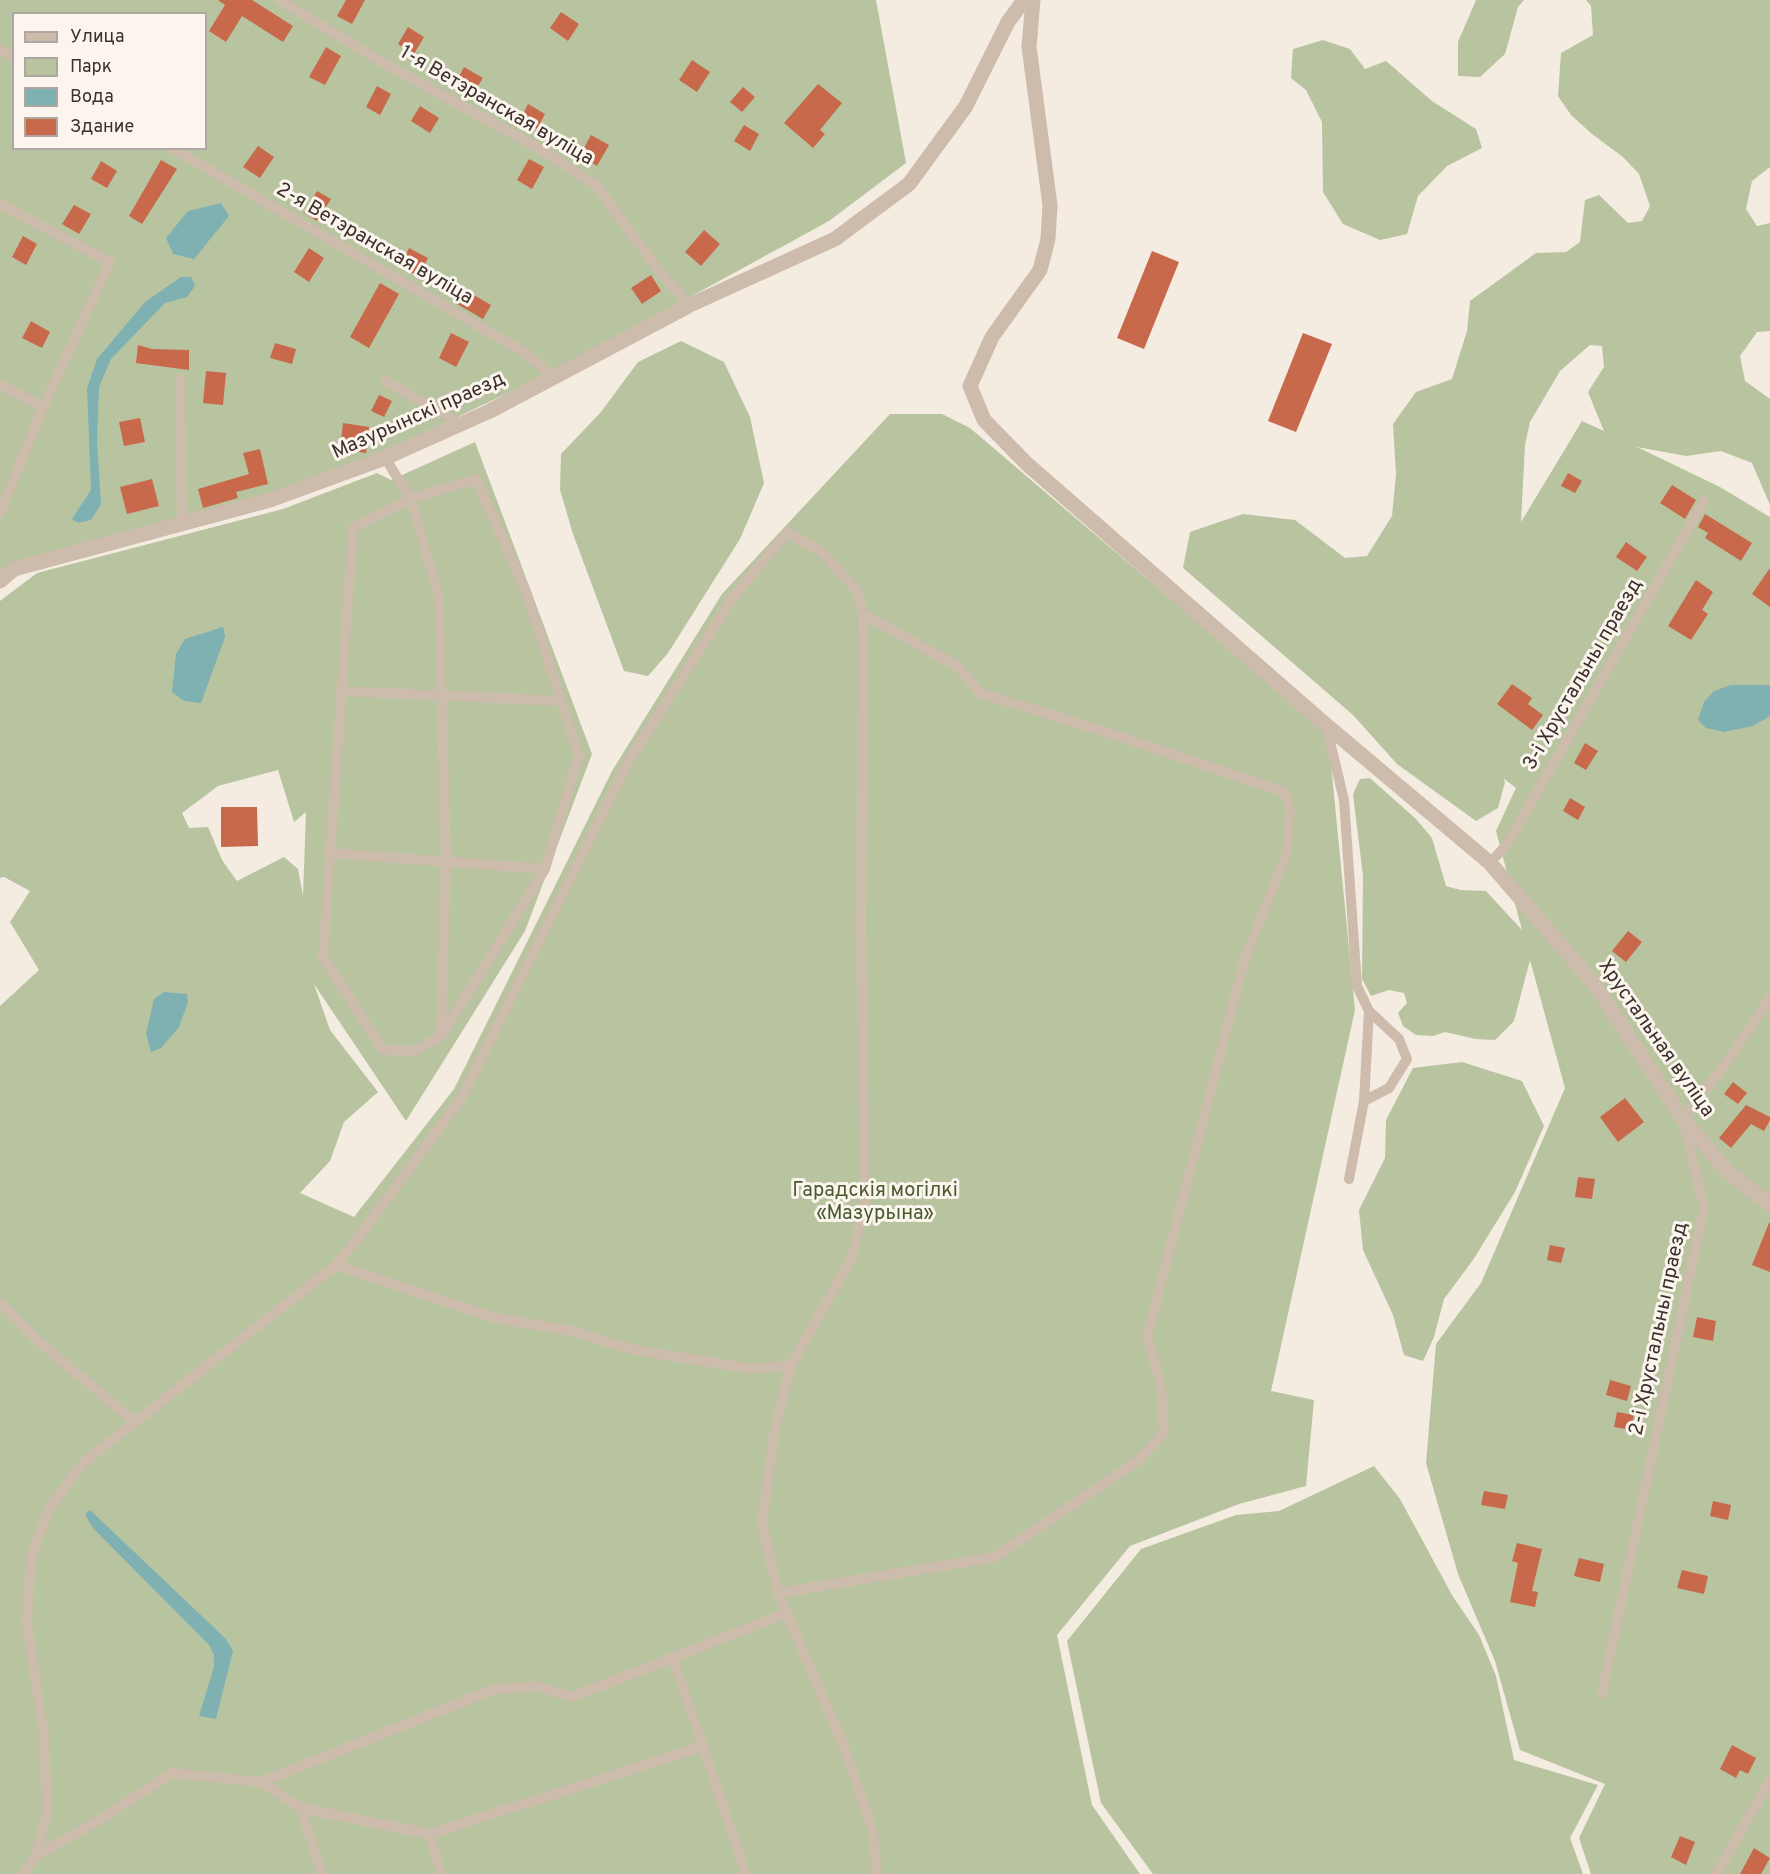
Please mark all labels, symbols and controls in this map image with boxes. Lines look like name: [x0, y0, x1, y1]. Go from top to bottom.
legend: [12, 12, 207, 150]
text: Улица: [70, 26, 124, 49]
street label: 1-я Ветэранская вуліца: [395, 42, 597, 172]
text: Парк: [70, 56, 112, 79]
text: Вода: [70, 86, 114, 109]
text: Здание: [70, 116, 134, 139]
street label: 2-я Ветэранская вуліца: [271, 179, 477, 311]
street label: Мазурынскі праезд: [329, 368, 509, 466]
street label: 3-і Хрустальны праезд: [1519, 575, 1649, 775]
street label: Хрустальная вуліца: [1592, 956, 1718, 1122]
park label: Гарадскія могілкі «Мазурына»: [792, 1180, 958, 1227]
street label: 2-і Хрустальны праезд: [1626, 1220, 1694, 1438]

